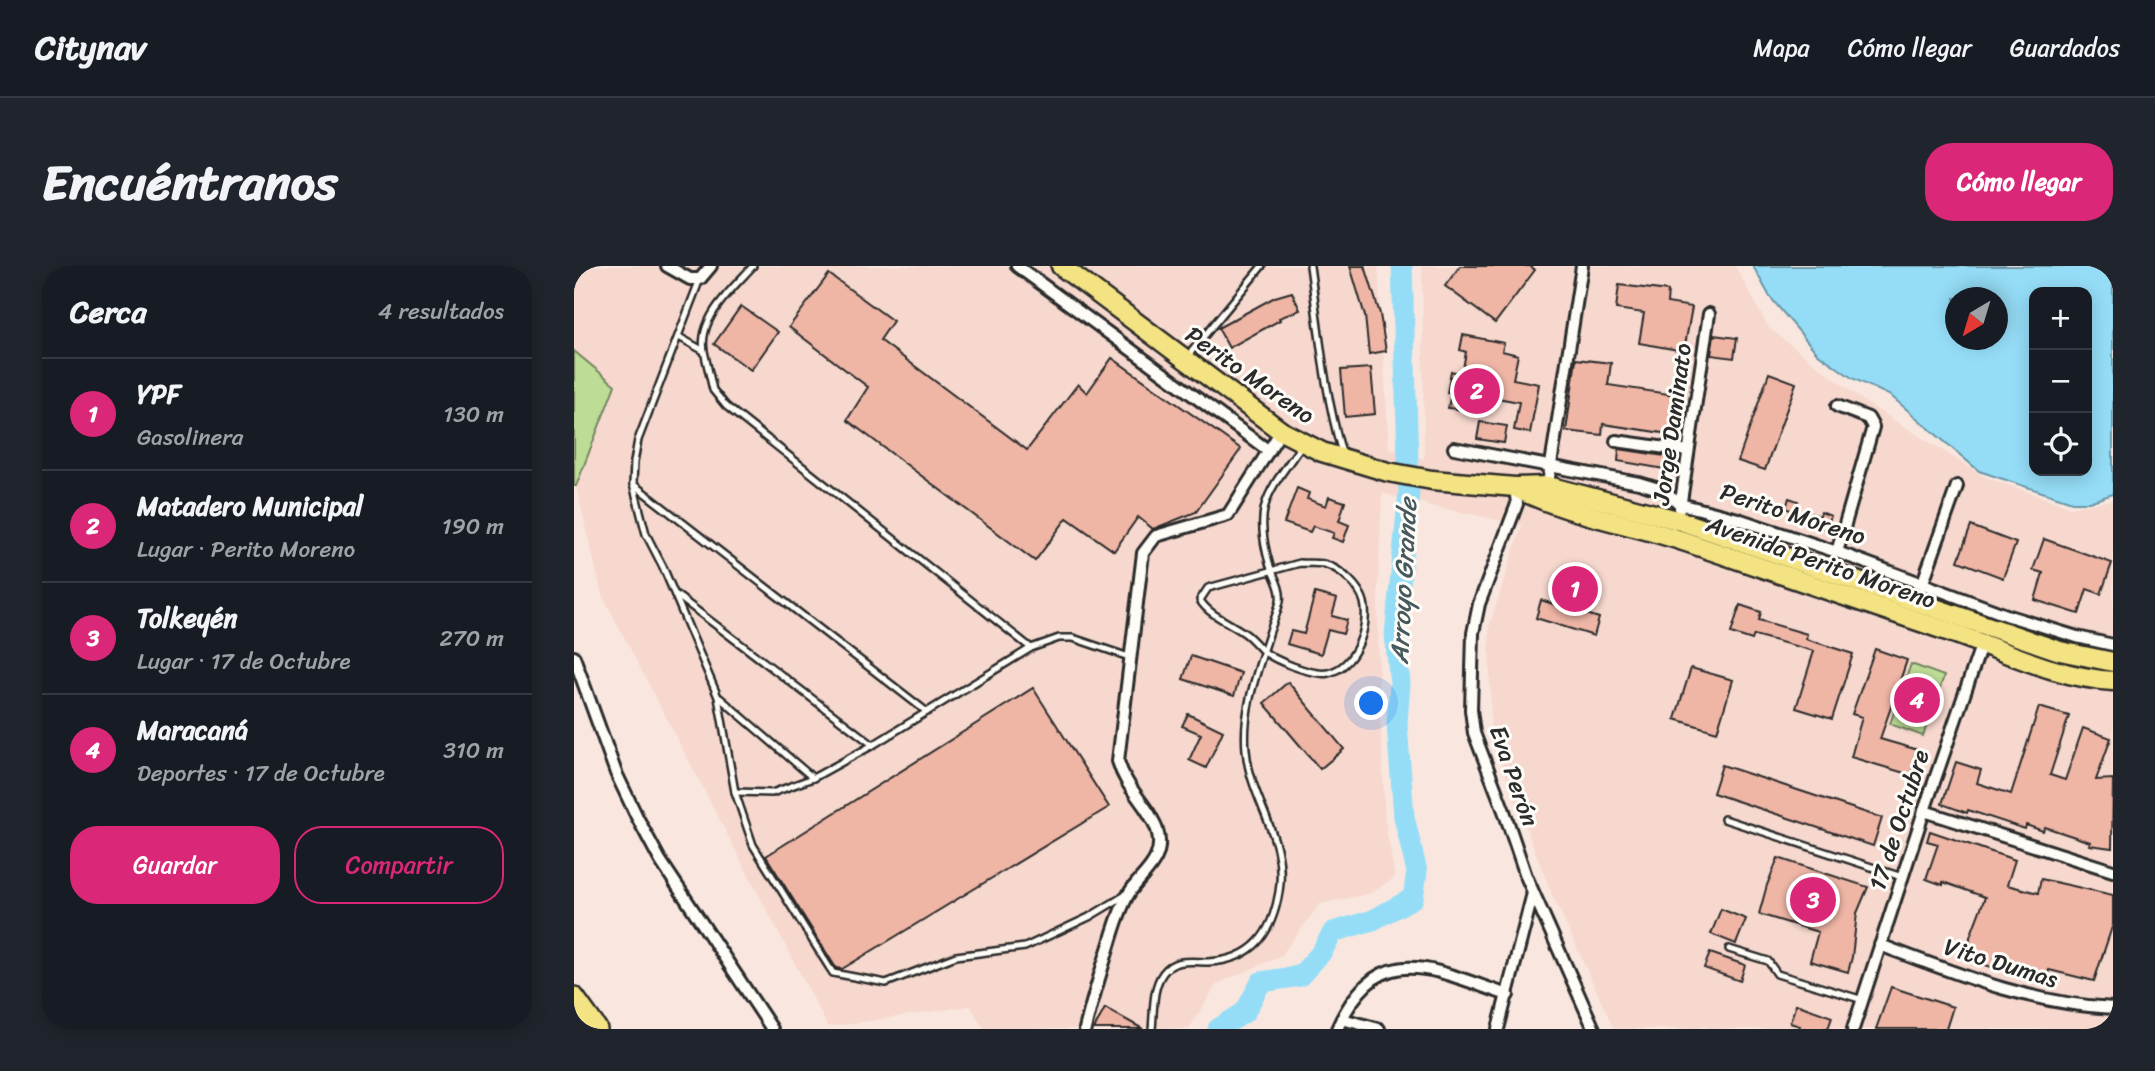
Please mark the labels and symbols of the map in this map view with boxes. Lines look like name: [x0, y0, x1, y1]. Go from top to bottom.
north arrow: [1945, 287, 2008, 350]
street label: Perito Moreno: [1176, 315, 1324, 436]
street label: Jorge Daminato: [1640, 340, 1704, 509]
pin: 2: [1454, 365, 1500, 417]
street label: Perito Moreno: [1715, 471, 1871, 557]
water label: Arroyo Grande: [1376, 494, 1430, 666]
street label: Avenida Perito Moreno: [1700, 503, 1942, 621]
pin: 1: [1552, 563, 1598, 615]
pin: 4: [1894, 674, 1940, 726]
your location: [1354, 686, 1388, 720]
street label: Eva Perón: [1477, 720, 1551, 832]
street label: 17 de Octubre: [1856, 744, 1942, 896]
pin: 3: [1790, 874, 1836, 926]
street label: Vito Dumas: [1939, 926, 2063, 1000]

